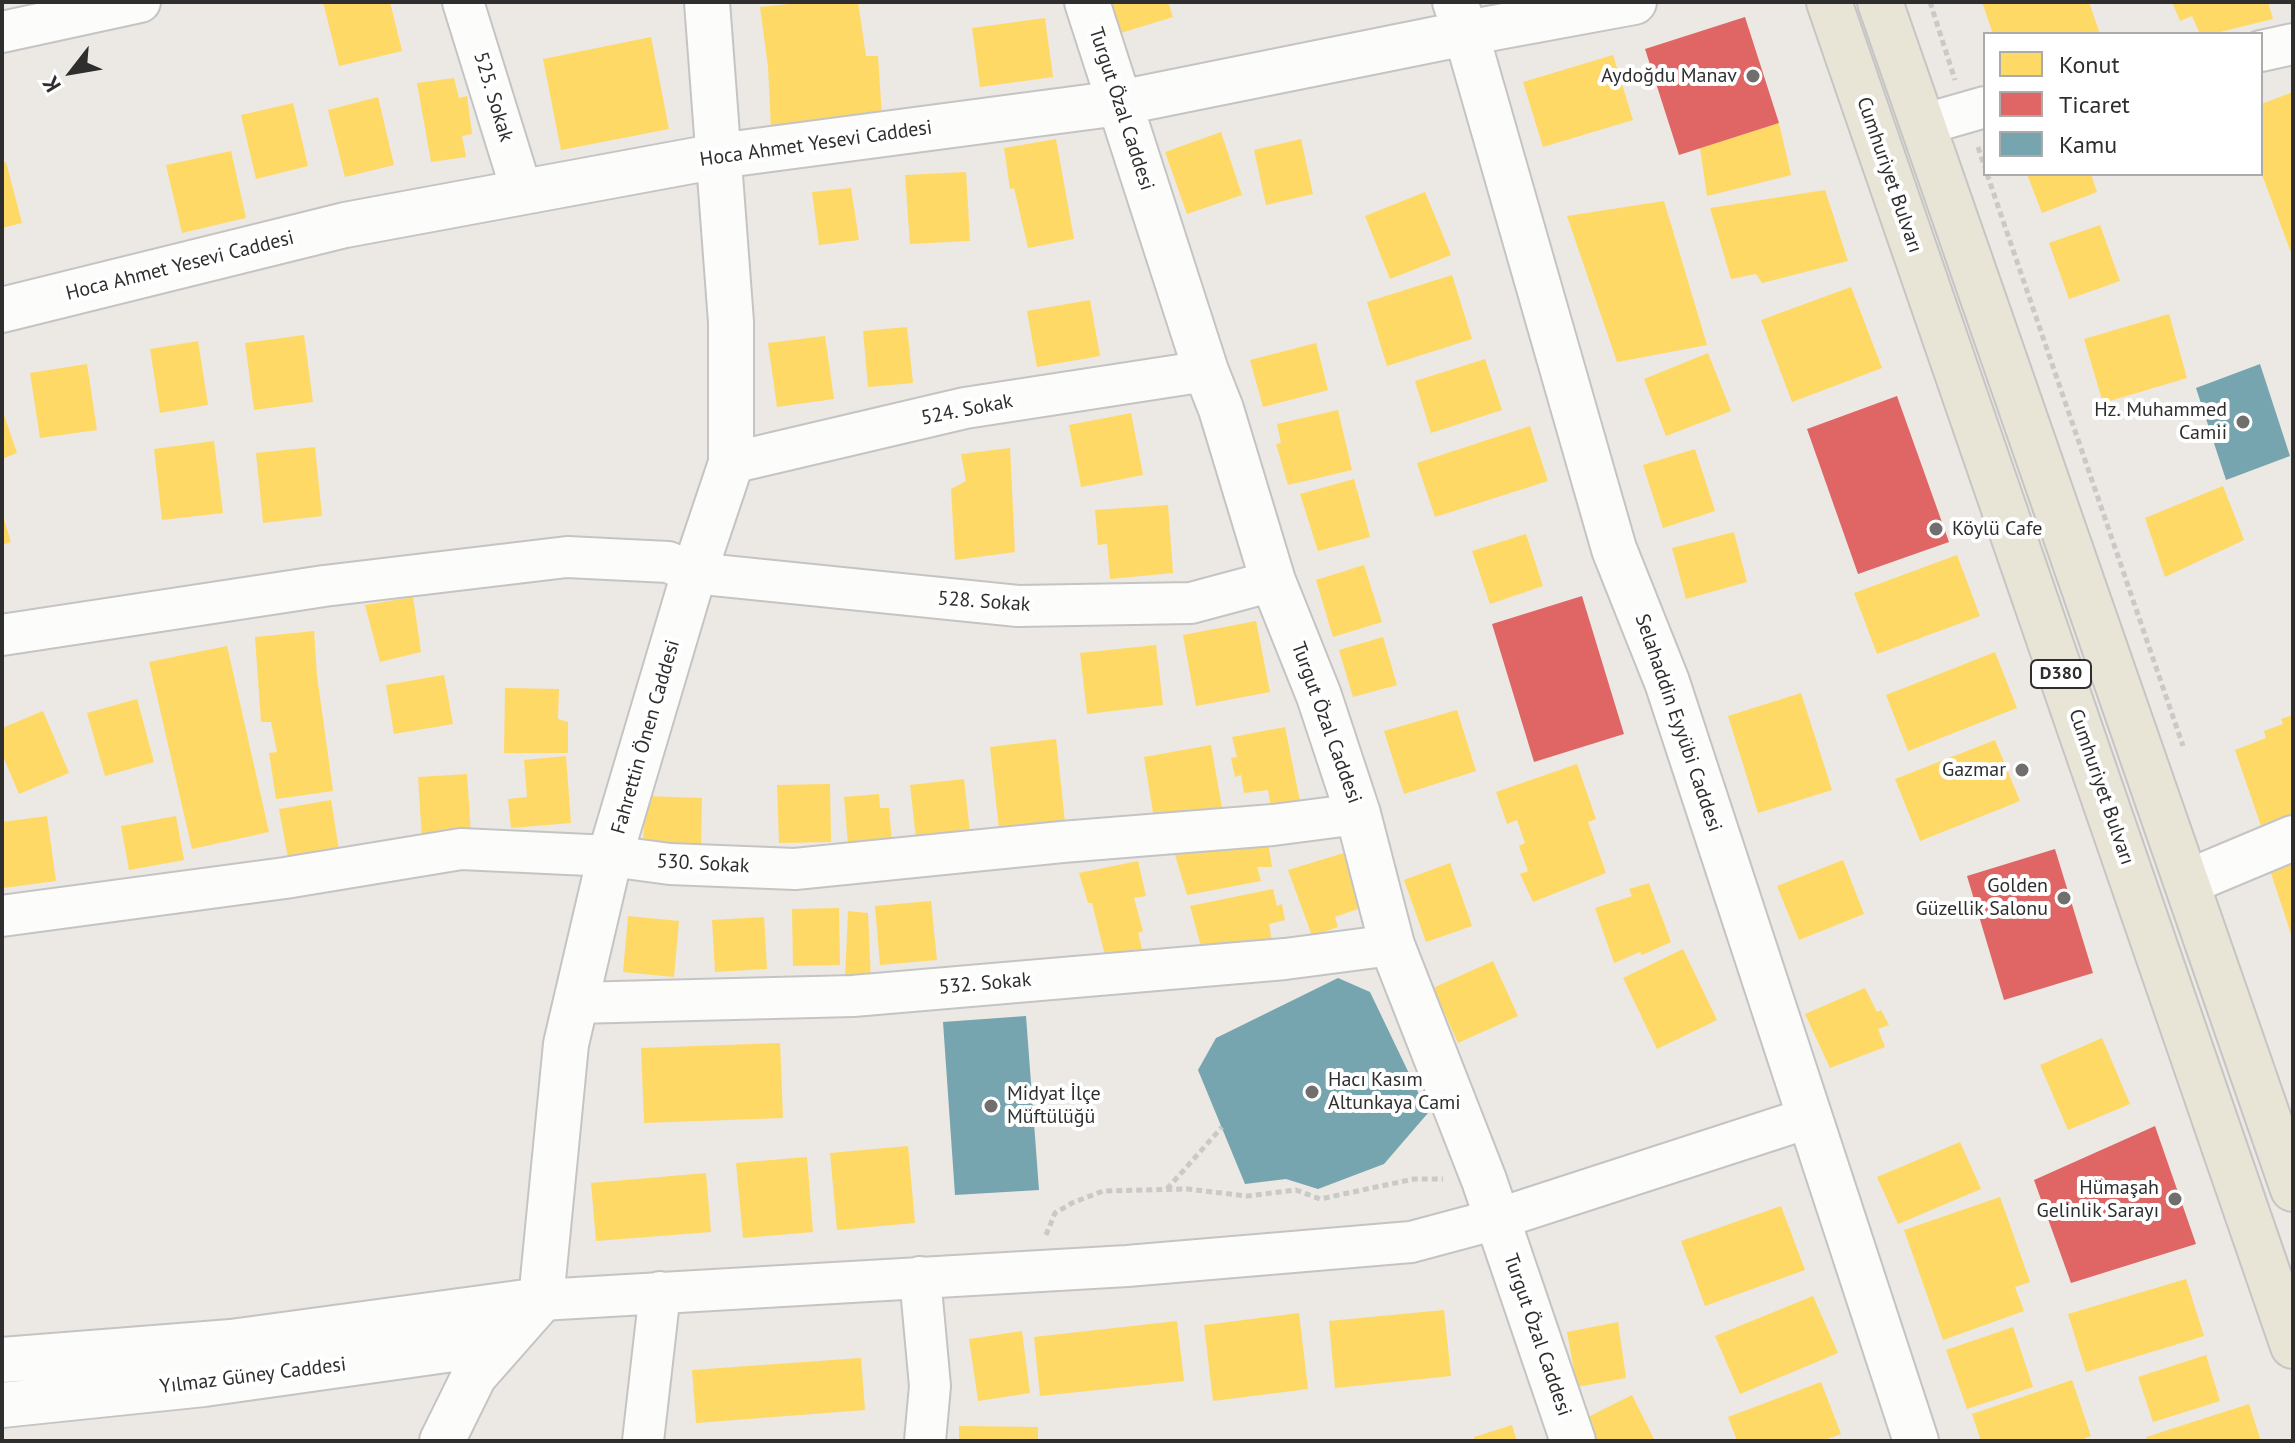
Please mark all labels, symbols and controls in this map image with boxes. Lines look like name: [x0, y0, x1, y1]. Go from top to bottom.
street label: Turgut Özal Caddesi: [1083, 24, 1159, 194]
north arrow: [32, 32, 112, 112]
legend: [1983, 32, 2263, 176]
street label: 525. Sokak: [468, 49, 518, 145]
text: Konut: [2059, 49, 2120, 80]
place label: Aydoğdu Manav: [1601, 64, 1737, 88]
marker: Aydoğdu Manav: [1744, 67, 1762, 85]
text: K: [36, 71, 67, 97]
text: Ticaret: [2059, 89, 2130, 120]
street label: Cumhuriyet Bulvarı: [1851, 94, 1927, 256]
street label: Hoca Ahmet Yesevi Caddesi: [698, 116, 934, 172]
text: Kamu: [2059, 129, 2117, 160]
street label: Hoca Ahmet Yesevi Caddesi: [63, 226, 297, 306]
street label: 524. Sokak: [919, 389, 1015, 431]
place label: Hz. Muhammed Camii: [2094, 398, 2227, 445]
marker: Hz. Muhammed Camii: [2234, 413, 2252, 431]
place label: Köylü Cafe: [1952, 517, 2042, 541]
marker: Köylü Cafe: [1927, 520, 1945, 538]
street label: 528. Sokak: [937, 587, 1031, 617]
street label: Selahaddin Eyyübi Caddesi: [1629, 611, 1727, 835]
street label: Fahrettin Önen Caddesi: [607, 637, 685, 837]
street label: Turgut Özal Caddesi: [1286, 639, 1366, 807]
road number: D380: [2031, 660, 2091, 688]
street label: Cumhuriyet Bulvarı: [2063, 706, 2139, 868]
place label: Gazmar: [1942, 758, 2006, 782]
marker: Gazmar: [2013, 761, 2031, 779]
street label: 530. Sokak: [656, 850, 750, 878]
place label: Golden Güzellik Salonu: [1915, 874, 2048, 921]
marker: Golden Güzellik Salonu: [2055, 889, 2073, 907]
street label: 532. Sokak: [938, 968, 1032, 1000]
place label: Hacı Kasım Altunkaya Cami: [1328, 1068, 1461, 1115]
place label: Midyat İlçe Müftülüğü: [1007, 1082, 1101, 1129]
marker: Hacı Kasım Altunkaya Cami: [1303, 1083, 1321, 1101]
marker: Midyat İlçe Müftülüğü: [982, 1097, 1000, 1115]
place label: Hümaşah Gelinlik Sarayı: [2036, 1176, 2159, 1223]
marker: Hümaşah Gelinlik Sarayı: [2166, 1190, 2184, 1208]
street label: Turgut Özal Caddesi: [1498, 1251, 1576, 1419]
street label: Yılmaz Güney Caddesi: [158, 1353, 348, 1399]

